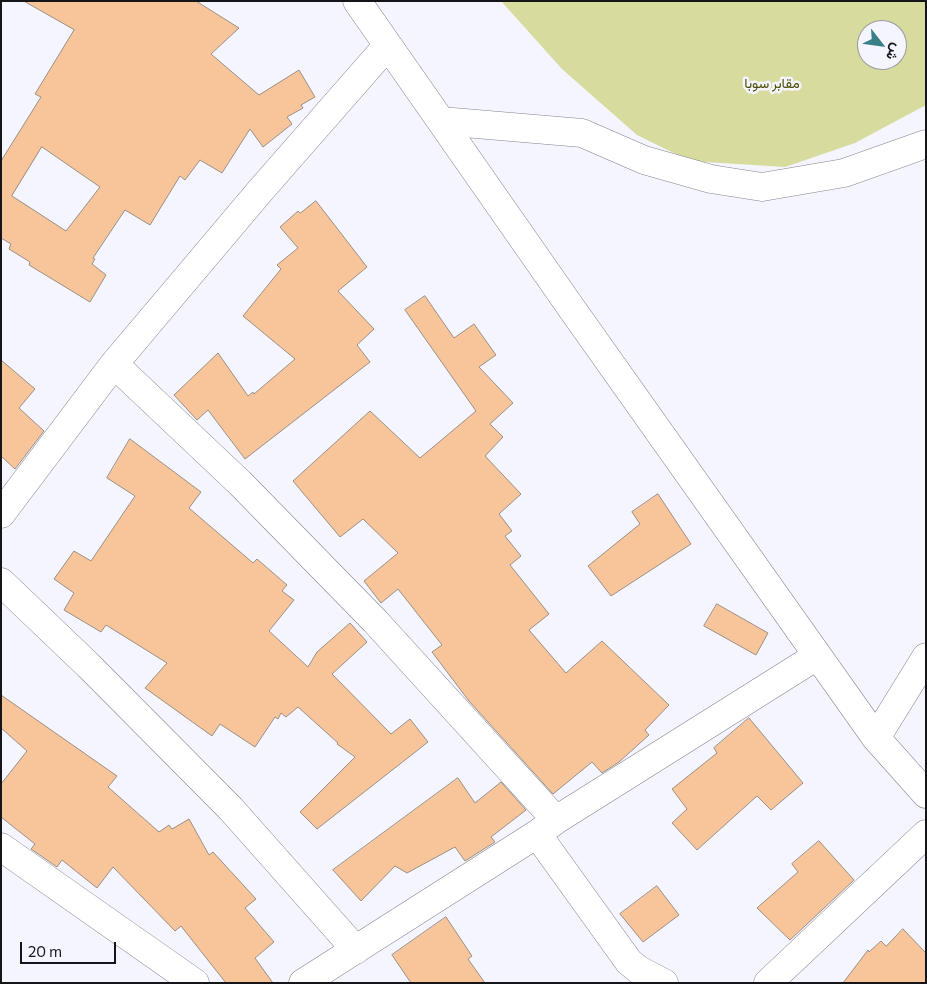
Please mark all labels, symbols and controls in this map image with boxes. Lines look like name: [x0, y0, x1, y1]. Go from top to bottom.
north arrow: [857, 20, 907, 70]
text: ش: [883, 41, 906, 64]
park label: مقابر سوبا: [744, 75, 800, 91]
scale bar: [22, 932, 119, 964]
text: 20 m: [28, 942, 62, 960]

